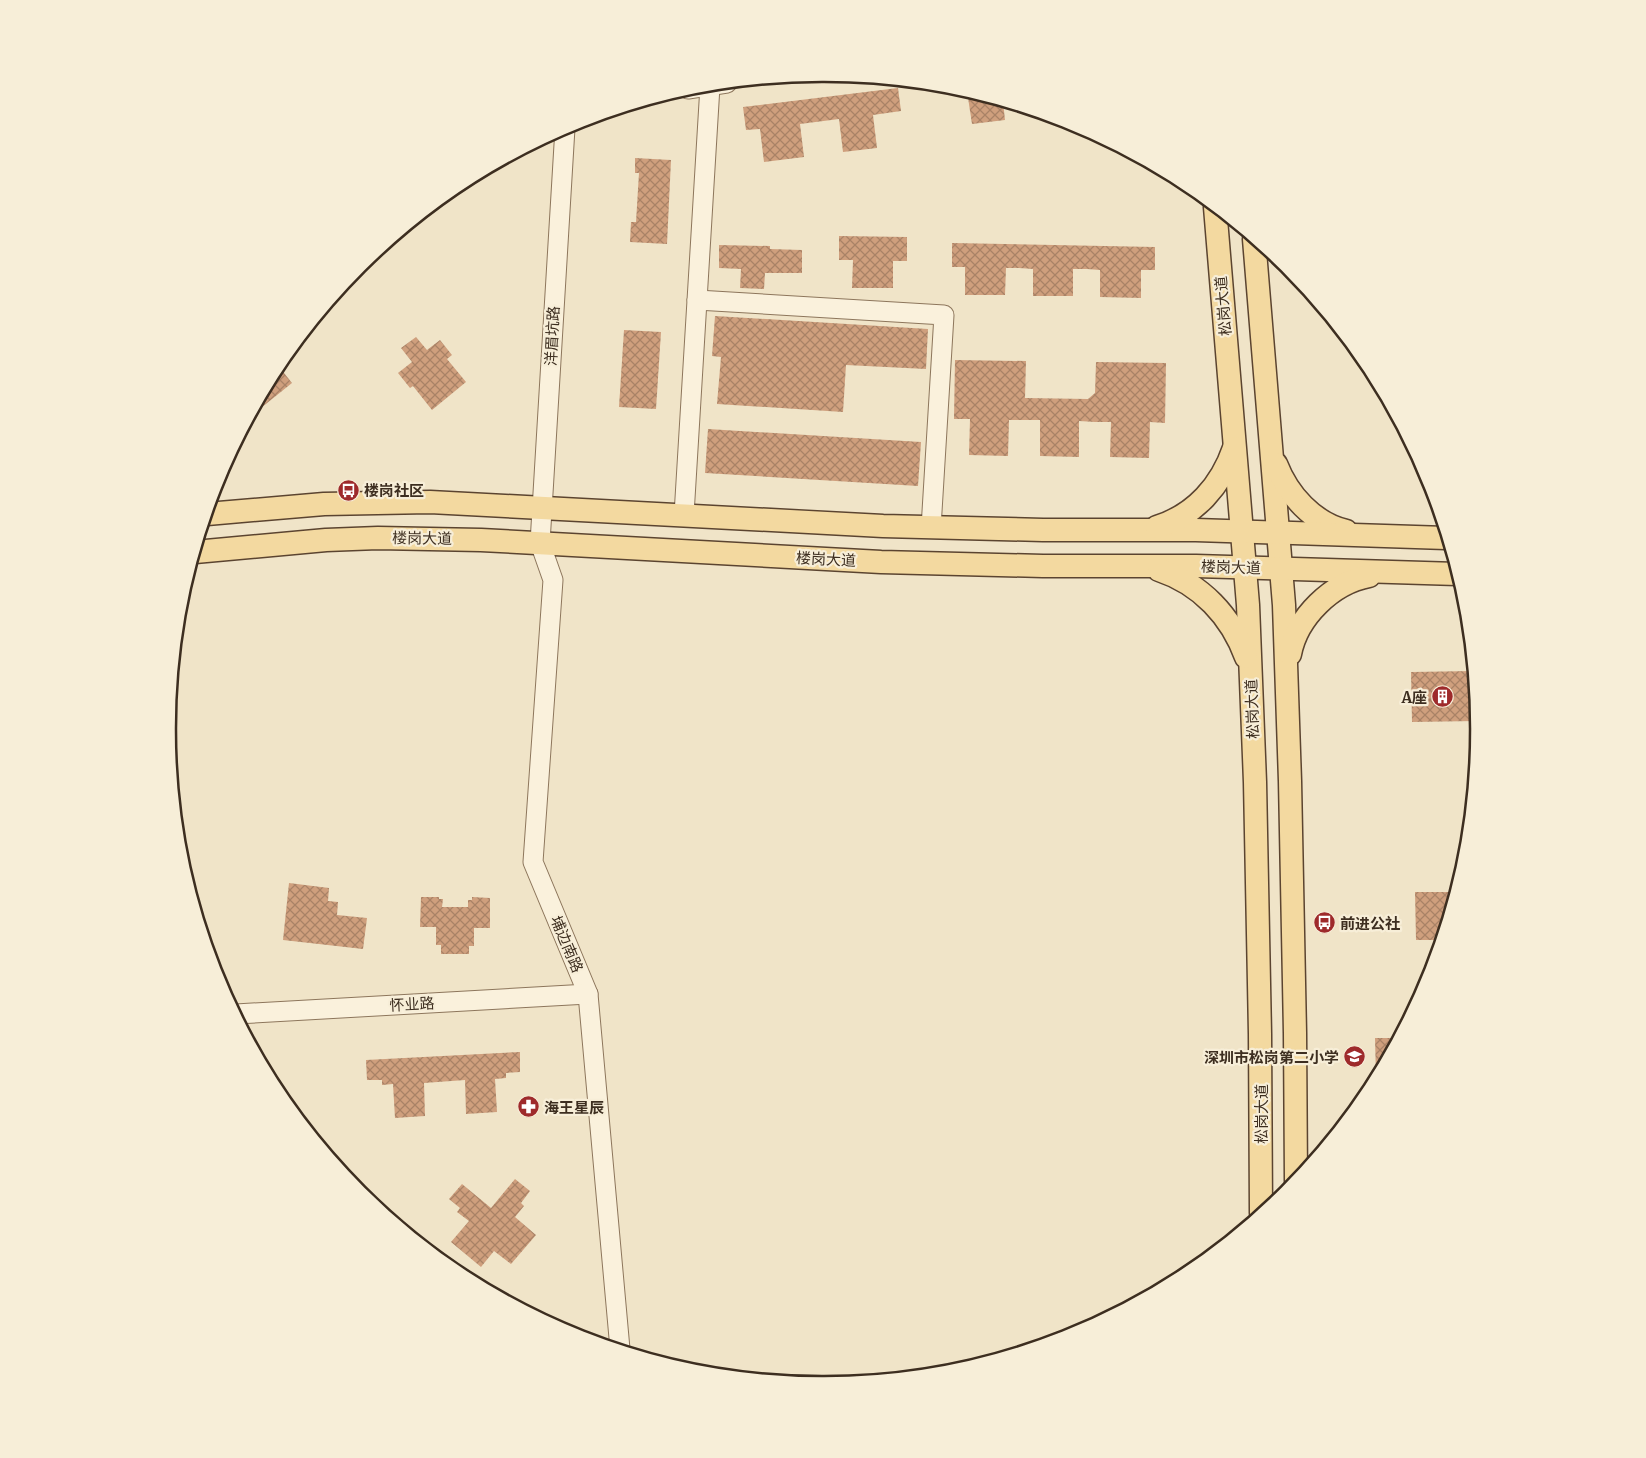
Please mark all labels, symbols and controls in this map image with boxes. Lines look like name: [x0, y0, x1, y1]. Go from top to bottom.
street label: 松岗大道: [1211, 275, 1235, 337]
street label: 洋眉坑路: [541, 306, 563, 366]
bus stop icon: 楼岗社区: [336, 478, 360, 502]
place label: 楼岗社区: [364, 481, 424, 500]
street label: 楼岗大道: [392, 528, 452, 548]
street label: 楼岗大道: [796, 548, 856, 570]
street label: 楼岗大道: [1201, 556, 1261, 578]
street label: 松岗大道: [1241, 679, 1263, 739]
building icon: A座: [1431, 685, 1455, 709]
place label: A座: [1400, 688, 1427, 707]
bus stop icon: 前进公社: [1312, 911, 1336, 935]
street label: 埔边南路: [547, 913, 587, 975]
place label: 前进公社: [1340, 914, 1400, 933]
street label: 怀业路: [389, 993, 435, 1015]
school or university icon: 深圳市松岗第二小学: [1343, 1045, 1367, 1069]
place label: 深圳市松岗第二小学: [1204, 1048, 1339, 1067]
street label: 松岗大道: [1252, 1084, 1271, 1144]
pharmacy icon: 海王星辰: [516, 1095, 540, 1119]
place label: 海王星辰: [544, 1098, 604, 1117]

